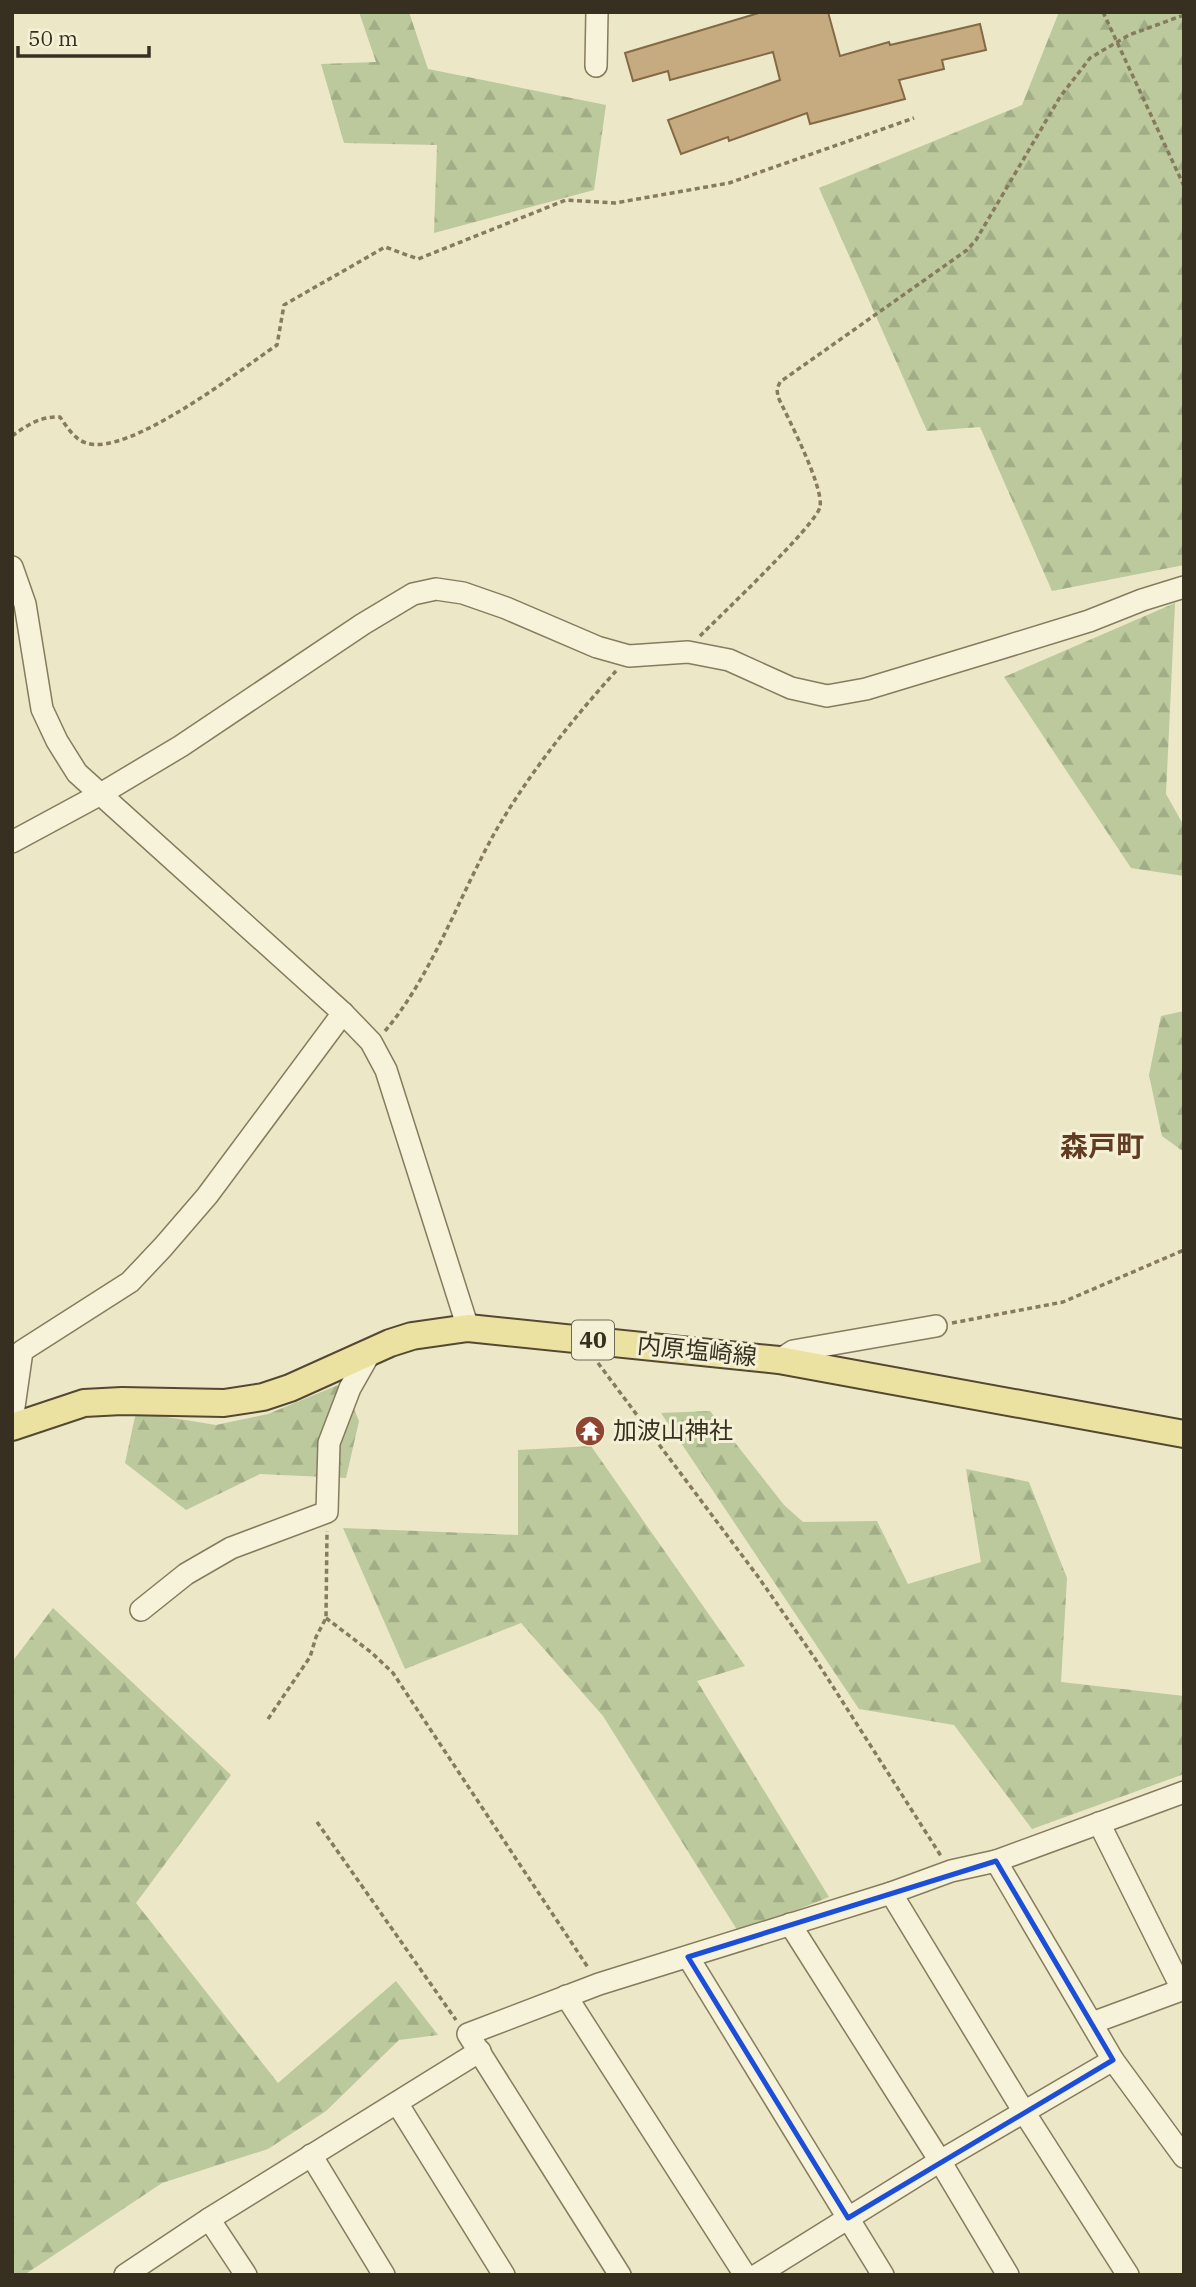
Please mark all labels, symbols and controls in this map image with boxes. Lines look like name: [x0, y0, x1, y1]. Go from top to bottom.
scale bar: [18, 14, 149, 58]
text: 50 m: [28, 24, 78, 52]
district label: 森戸町: [1060, 1127, 1144, 1164]
road number: 40: [572, 1320, 614, 1359]
street label: 内原塩崎線: [636, 1328, 758, 1372]
temple icon: 加波山神社: [573, 1414, 607, 1448]
place label: 加波山神社: [613, 1414, 733, 1446]

